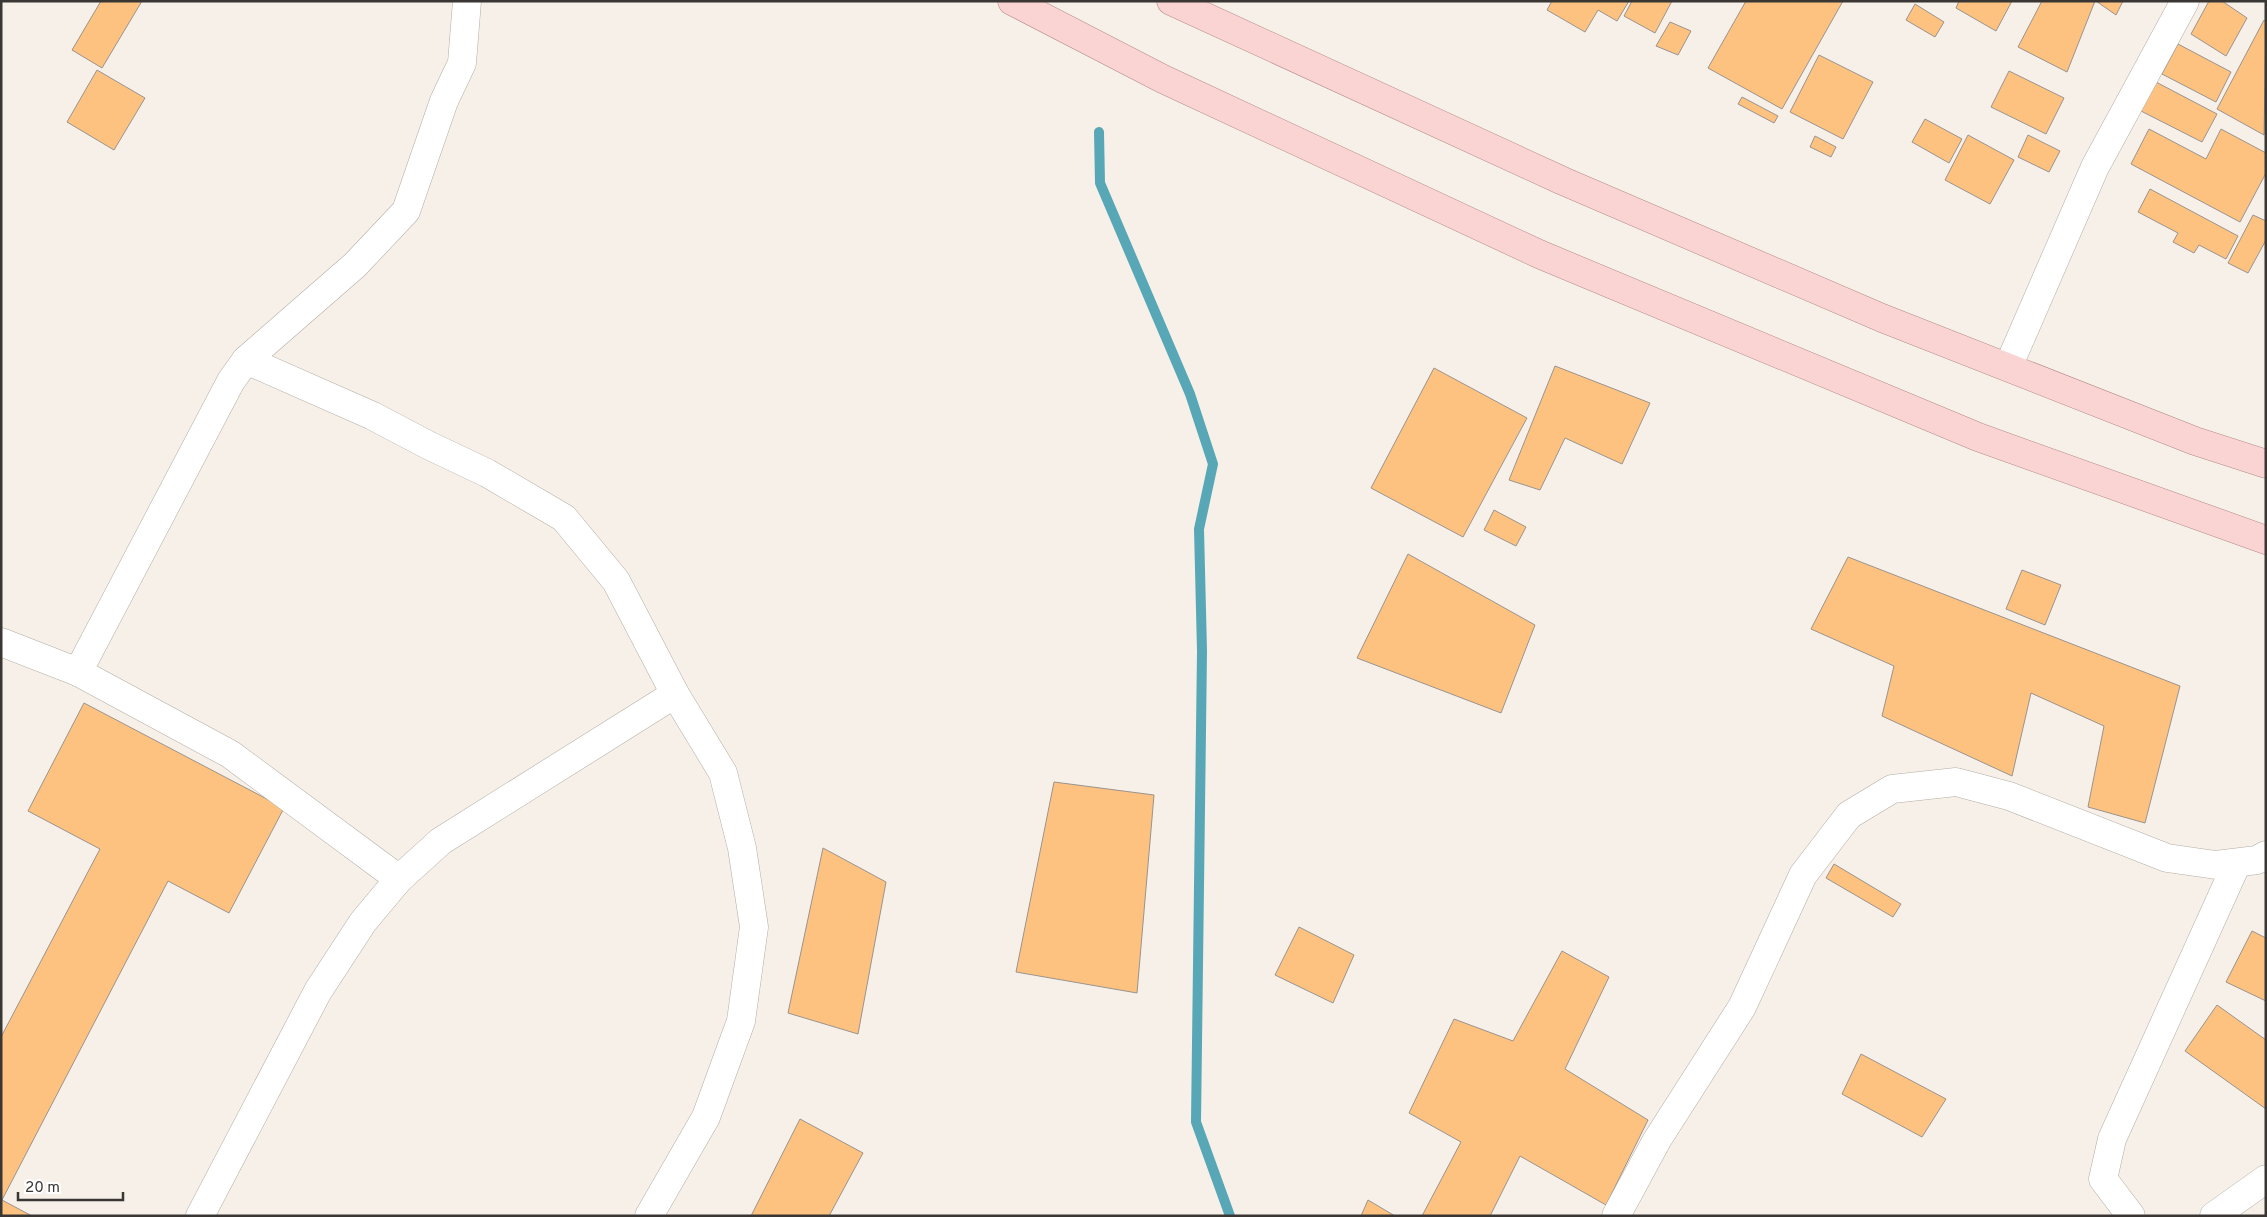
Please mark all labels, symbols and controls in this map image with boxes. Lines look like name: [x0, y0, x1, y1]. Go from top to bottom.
scale bar: [18, 1170, 122, 1202]
text: 20 m: [25, 1179, 60, 1198]

